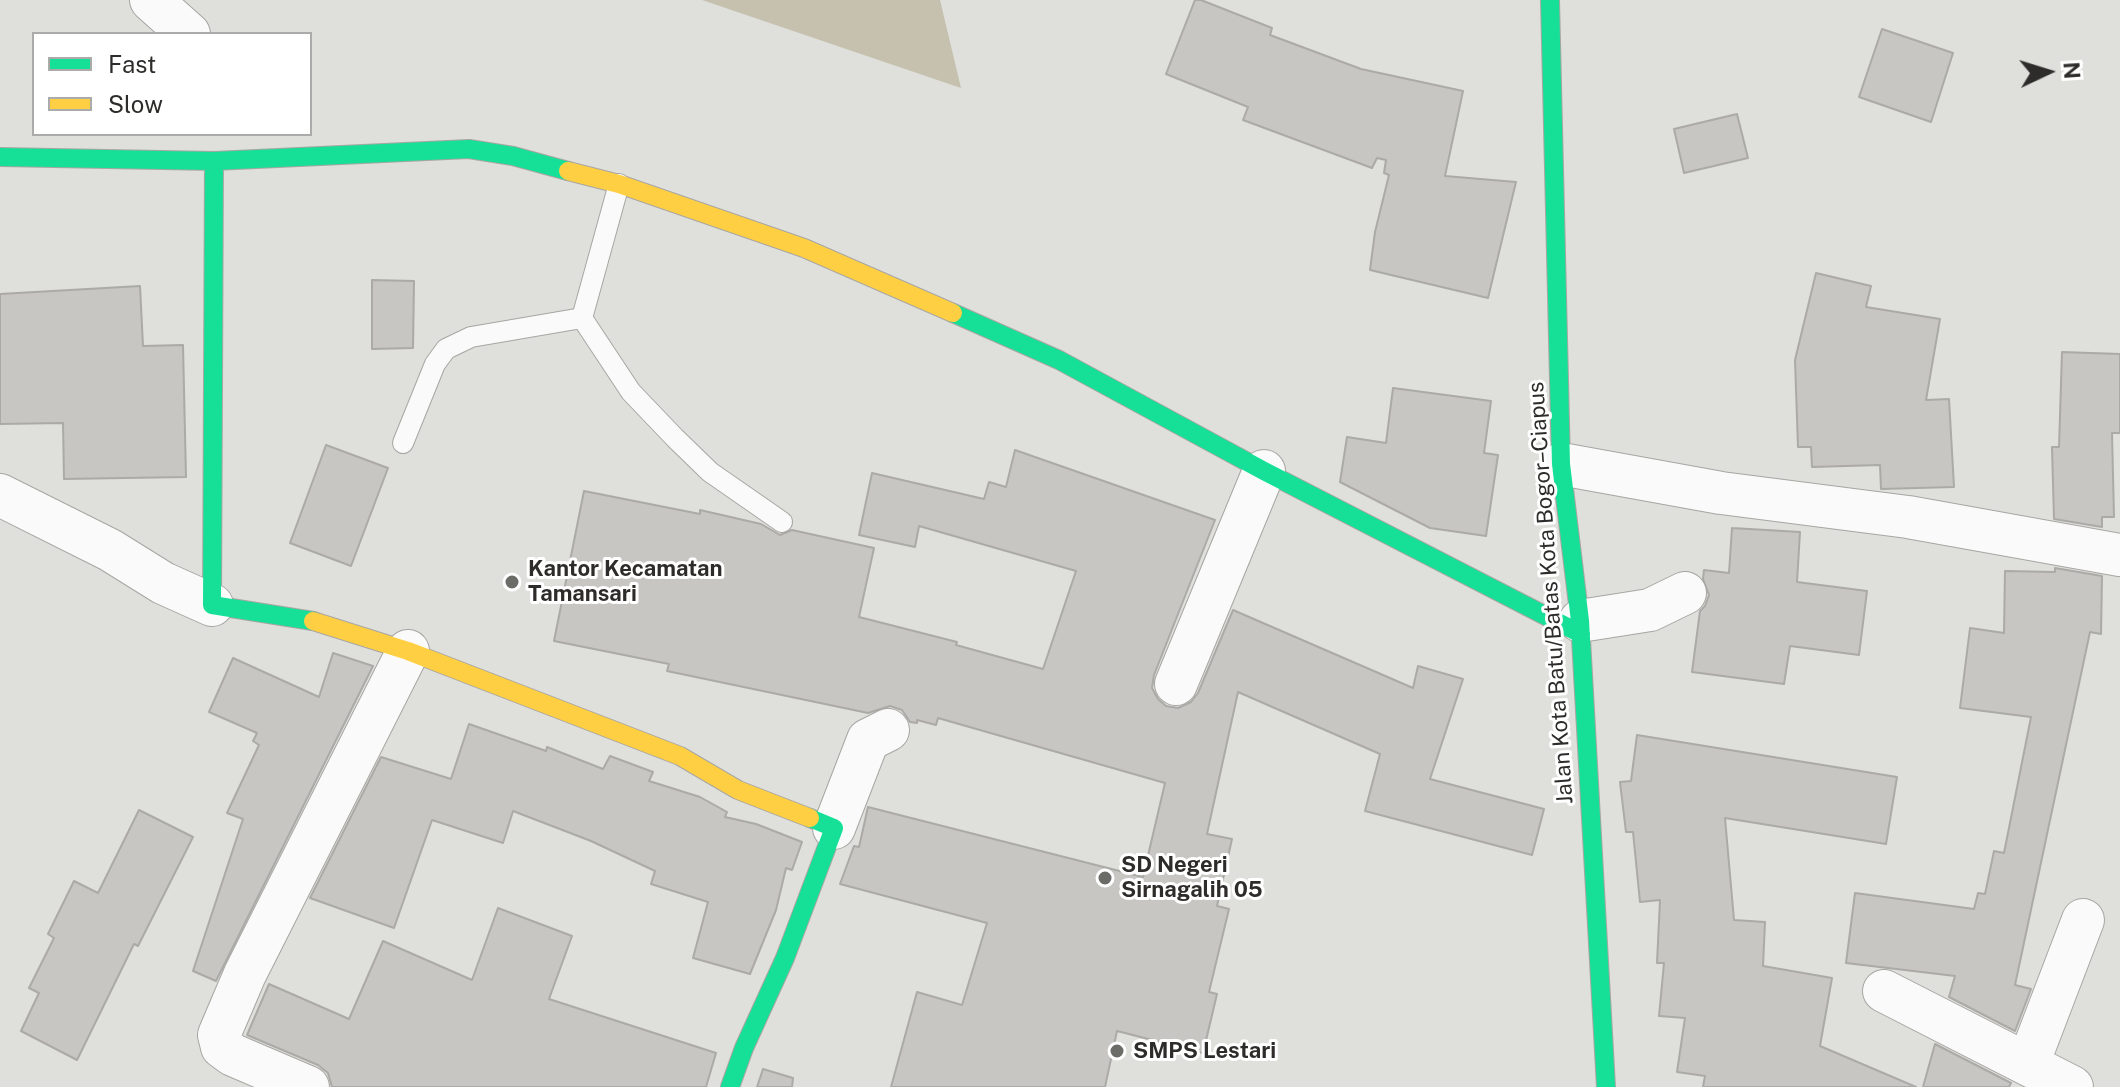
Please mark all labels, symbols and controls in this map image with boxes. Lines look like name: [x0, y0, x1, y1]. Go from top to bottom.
legend: [32, 32, 312, 136]
north arrow: [2008, 32, 2088, 112]
text: Fast: [108, 50, 156, 78]
text: N: [2058, 61, 2086, 80]
text: Slow: [108, 90, 163, 118]
street label: Jalan Kota Batu/Batas Kota Bogor–Ciapus: [1523, 381, 1579, 805]
place label: Kantor Kecamatan Tamansari: [528, 556, 723, 608]
marker: Kantor Kecamatan Tamansari: [503, 573, 521, 591]
place label: SD Negeri Sirnagalih 05: [1121, 852, 1263, 904]
marker: SD Negeri Sirnagalih 05: [1096, 869, 1114, 887]
place label: SMPS Lestari: [1133, 1038, 1276, 1064]
marker: SMPS Lestari: [1108, 1042, 1126, 1060]

